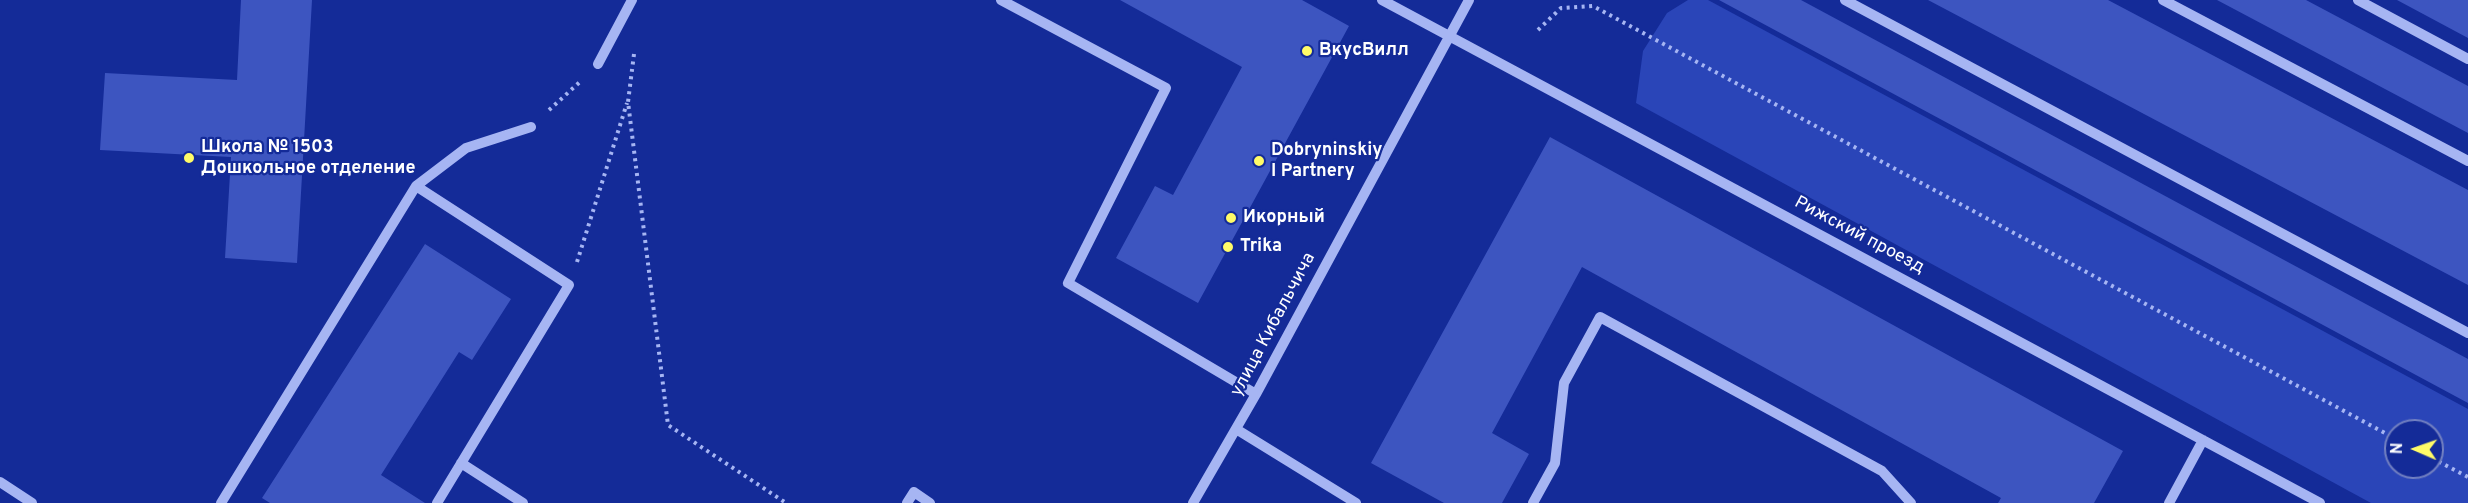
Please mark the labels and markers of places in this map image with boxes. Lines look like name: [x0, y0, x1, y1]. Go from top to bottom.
place label: ВкусВилл: [1319, 40, 1409, 62]
marker: ВкусВилл: [1300, 44, 1314, 58]
place label: Школа № 1503 Дошкольное отделение: [201, 137, 416, 180]
place label: Dobryninskiy I Partnery: [1271, 140, 1383, 182]
marker: Школа № 1503 Дошкольное отделение: [182, 151, 196, 165]
marker: Dobryninskiy I Partnery: [1252, 154, 1266, 168]
place label: Икорный: [1243, 207, 1325, 229]
marker: Икорный: [1224, 211, 1238, 225]
place label: Trika: [1240, 236, 1282, 258]
marker: Trika: [1221, 240, 1235, 254]

